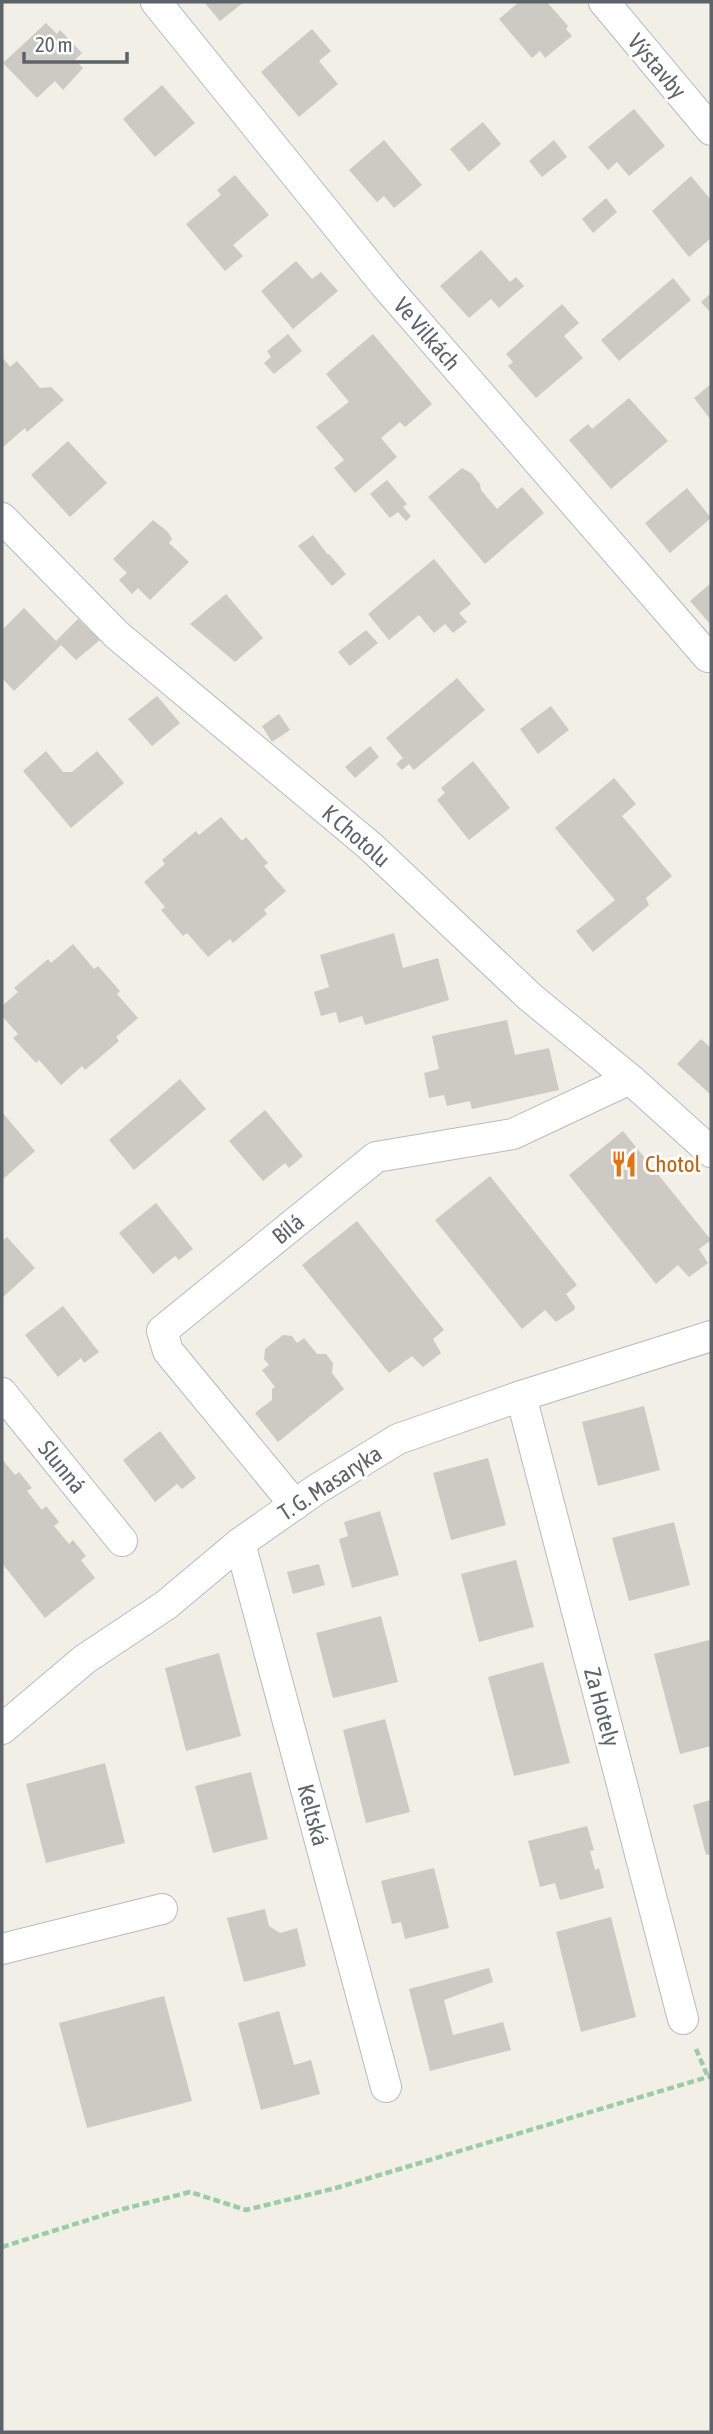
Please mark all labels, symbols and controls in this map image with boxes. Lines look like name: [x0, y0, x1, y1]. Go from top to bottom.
scale bar: [24, 21, 128, 65]
street label: Výstavby: [623, 29, 691, 103]
text: 20 m: [35, 32, 73, 56]
street label: Ve Vilkách: [389, 293, 465, 375]
street label: K Chotolu: [317, 800, 395, 872]
restaurant icon: Chotol: [609, 1149, 639, 1179]
place label: Chotol: [645, 1151, 701, 1177]
street label: Bílá: [267, 1209, 309, 1249]
street label: Slunná: [33, 1436, 91, 1498]
street label: T. G. Masaryka: [274, 1440, 386, 1526]
street label: Za Hotely: [579, 1665, 625, 1749]
street label: Keltská: [292, 1781, 334, 1849]

